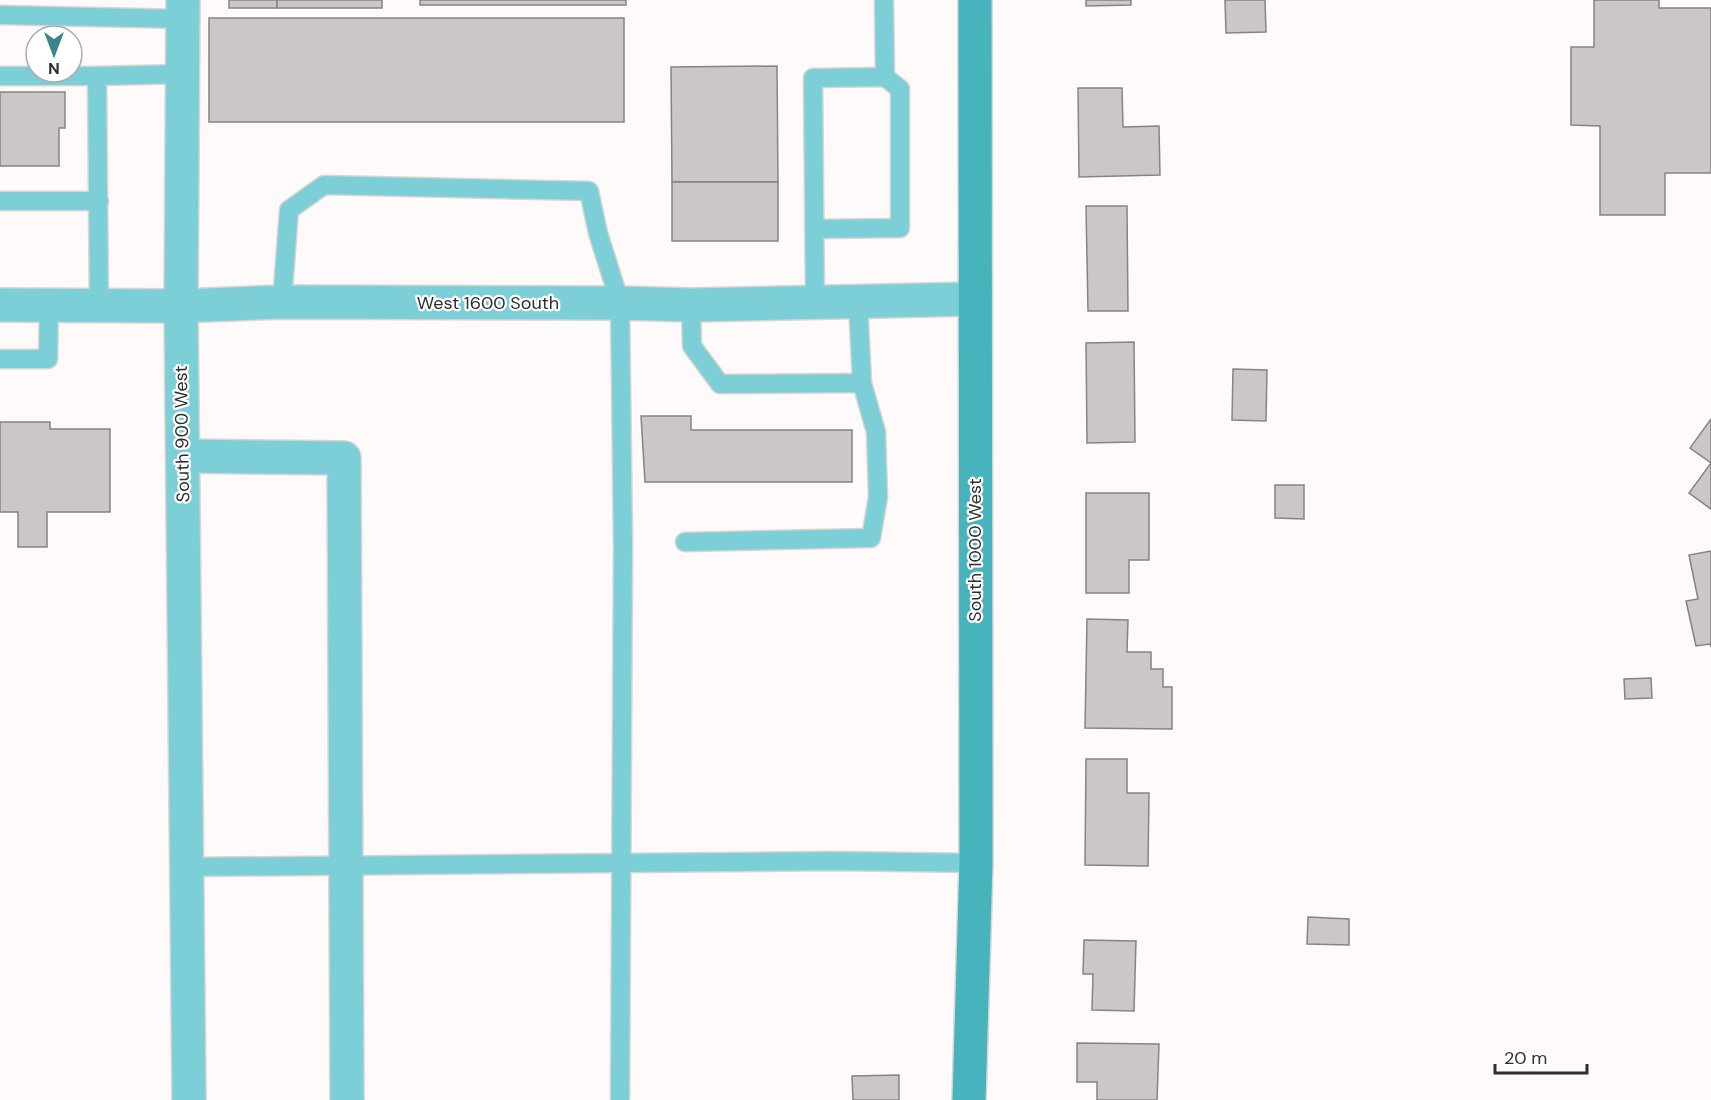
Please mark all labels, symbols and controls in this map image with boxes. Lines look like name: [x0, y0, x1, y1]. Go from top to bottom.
north arrow: [24, 24, 84, 84]
text: N: [48, 58, 60, 79]
street label: West 1600 South: [417, 291, 559, 315]
street label: South 900 West: [169, 365, 195, 503]
street label: South 1000 West: [963, 478, 987, 622]
scale bar: [1495, 1037, 1586, 1075]
text: 20 m: [1504, 1046, 1547, 1070]

